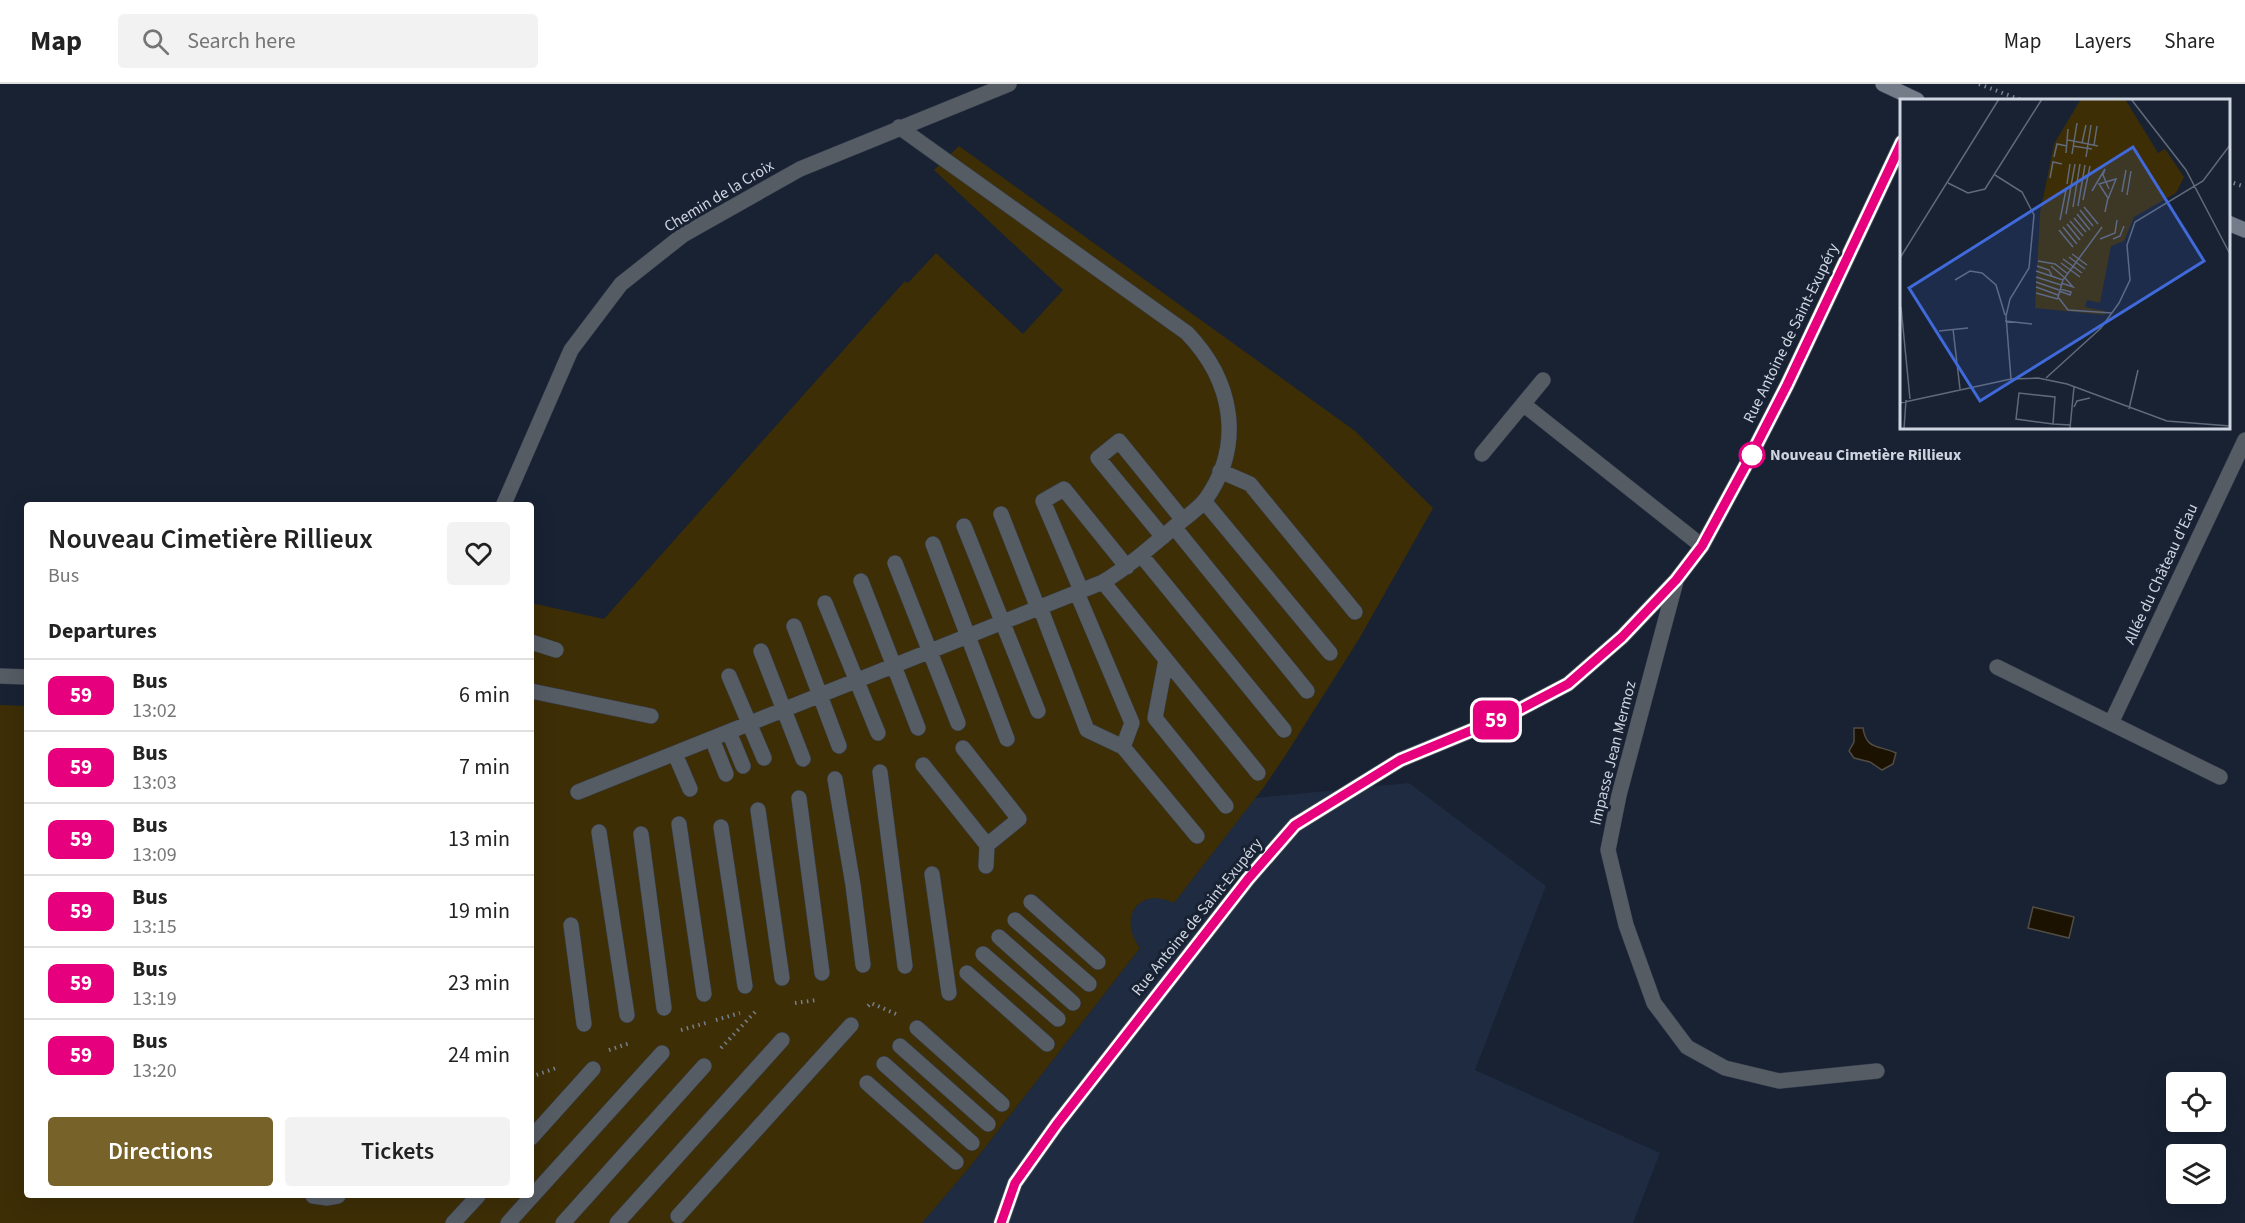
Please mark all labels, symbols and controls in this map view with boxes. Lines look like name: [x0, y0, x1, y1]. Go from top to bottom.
search box: [118, 14, 538, 68]
text: Map: [30, 21, 82, 61]
icon: search: [139, 25, 172, 58]
text: Search here: [187, 25, 296, 57]
text: Map: [2004, 26, 2041, 56]
text: Layers: [2074, 26, 2131, 56]
text: Share: [2164, 26, 2215, 56]
inset map: [1900, 99, 2230, 429]
street label: Chemin de la Croix: [660, 154, 778, 238]
street label: Rue Antoine de Saint-Exupéry: [1738, 239, 1844, 427]
marker: Nouveau Cimetière Rillieux: [1739, 442, 1765, 468]
place label: Nouveau Cimetière Rillieux: [1770, 444, 1961, 466]
street label: Allée du Château d'Eau: [2119, 500, 2203, 648]
text: Nouveau Cimetière Rillieux: [48, 519, 373, 559]
button: heart: [447, 522, 510, 585]
text: Bus: [48, 562, 79, 590]
text: Departures: [48, 615, 157, 647]
text: Bus: [132, 665, 168, 697]
street label: Impasse Jean Mermoz: [1584, 678, 1642, 827]
text: 6 min: [459, 679, 510, 711]
text: 59: [70, 680, 92, 710]
text: 13:02: [132, 697, 177, 725]
line badge: 59: [1469, 700, 1523, 740]
text: 59: [1485, 705, 1507, 735]
text: Bus: [132, 737, 168, 769]
text: 7 min: [459, 751, 510, 783]
text: 59: [70, 752, 92, 782]
text: 13:03: [132, 769, 177, 797]
text: Bus: [132, 809, 168, 841]
text: 13 min: [448, 823, 510, 855]
text: 59: [70, 824, 92, 854]
street label: Rue Antoine de Saint-Exupéry: [1126, 833, 1268, 1001]
text: 13:09: [132, 841, 177, 869]
text: Bus: [132, 881, 168, 913]
text: 19 min: [448, 895, 510, 927]
text: 59: [70, 896, 92, 926]
text: 13:15: [132, 913, 177, 941]
text: Bus: [132, 953, 168, 985]
text: 23 min: [448, 967, 510, 999]
text: 59: [70, 968, 92, 998]
text: 13:19: [132, 985, 177, 1013]
text: Bus: [132, 1025, 168, 1057]
text: 24 min: [448, 1039, 510, 1071]
text: 59: [70, 1040, 92, 1070]
text: 13:20: [132, 1057, 177, 1085]
map controls: [2166, 1072, 2226, 1204]
button: locate: [2166, 1072, 2226, 1132]
button: Directions: [48, 1117, 273, 1186]
button: Tickets: [285, 1117, 510, 1186]
button: layers: [2166, 1144, 2226, 1204]

